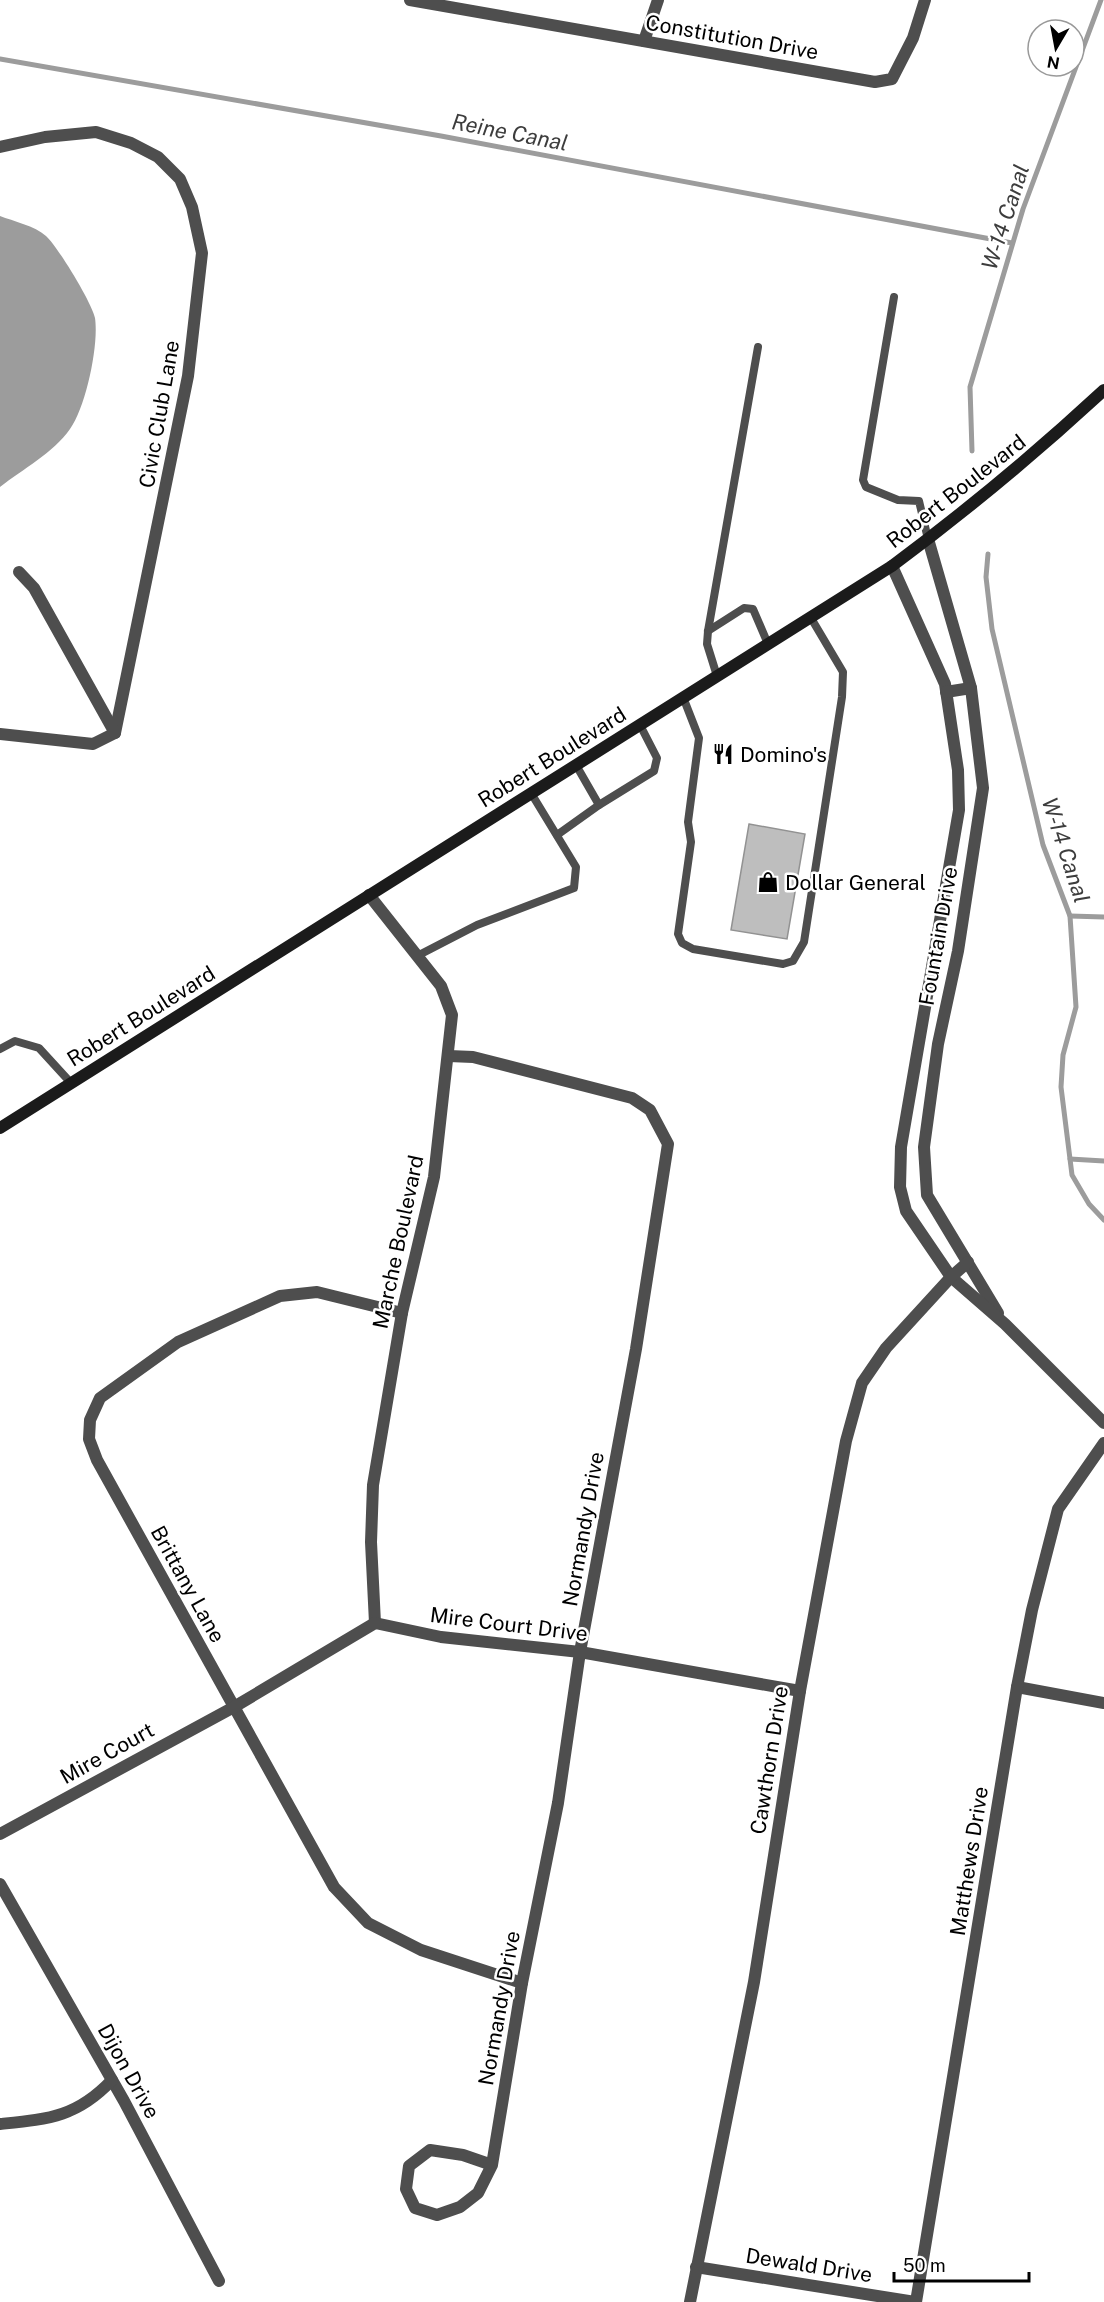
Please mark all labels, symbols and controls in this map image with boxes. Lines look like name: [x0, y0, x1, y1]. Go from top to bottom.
street label: Constitution Drive: [644, 9, 820, 65]
north arrow: [1026, 18, 1086, 78]
text: N: [1046, 52, 1061, 73]
water label: Reine Canal: [450, 108, 570, 156]
water label: W-14 Canal: [976, 161, 1034, 273]
street label: Civic Club Lane: [134, 338, 184, 490]
street label: Robert Boulevard: [881, 429, 1031, 553]
street label: Robert Boulevard: [473, 701, 631, 813]
restaurant icon: Domino's: [711, 742, 735, 766]
place label: Domino's: [740, 742, 827, 767]
water label: W-14 Canal: [1037, 794, 1095, 906]
street label: Fountain Drive: [913, 865, 963, 1007]
shop icon: Dollar General: [756, 870, 780, 894]
place label: Dollar General: [785, 870, 926, 895]
street label: Robert Boulevard: [62, 960, 220, 1072]
street label: Marche Boulevard: [367, 1153, 429, 1331]
street label: Normandy Drive: [557, 1450, 609, 1608]
street label: Brittany Lane: [146, 1521, 230, 1647]
street label: Mire Court Drive: [429, 1602, 589, 1646]
street label: Cawthorn Drive: [745, 1684, 793, 1836]
street label: Mire Court: [56, 1717, 158, 1789]
street label: Matthews Drive: [945, 1785, 993, 1937]
street label: Normandy Drive: [473, 1929, 525, 2087]
street label: Dijon Drive: [93, 2019, 165, 2123]
street label: Dewald Drive: [744, 2243, 874, 2287]
scale bar: [894, 2245, 1029, 2283]
text: 50 m: [903, 2255, 946, 2276]

